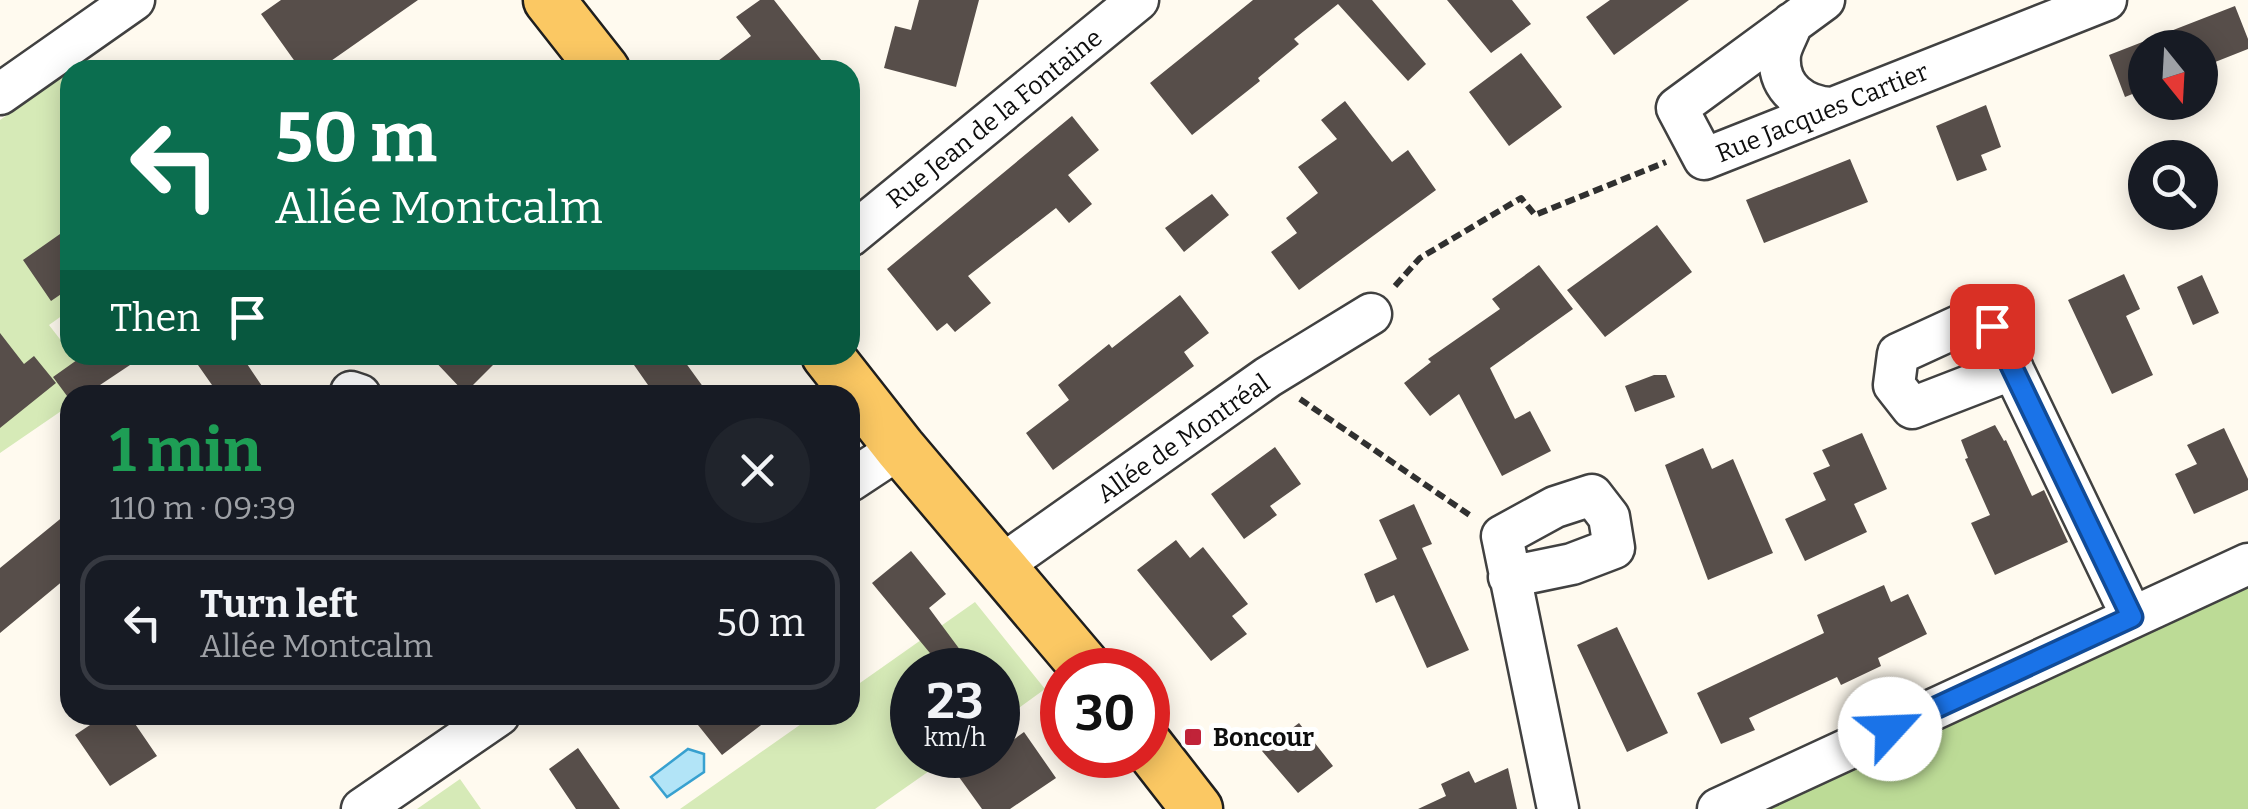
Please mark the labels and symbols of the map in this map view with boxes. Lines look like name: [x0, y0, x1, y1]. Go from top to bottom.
street label: Rue Jean de la Fontaine: [881, 23, 1108, 215]
north arrow: [2128, 30, 2218, 120]
street label: Rue Jacques Cartier: [1712, 57, 1933, 169]
pin: [1950, 284, 2035, 369]
street label: Allée de Montréal: [1091, 368, 1276, 510]
speed limit sign: 30: [1040, 648, 1170, 778]
position arrow: [1838, 677, 1942, 781]
place label: Boncour: [1213, 723, 1314, 753]
marker: Boncour: [1182, 726, 1204, 748]

